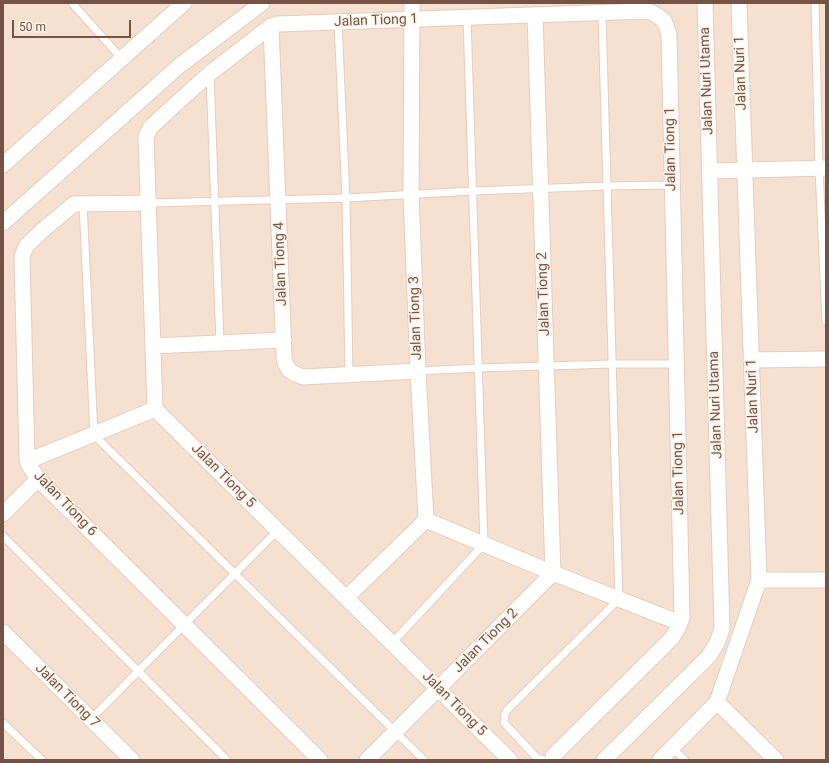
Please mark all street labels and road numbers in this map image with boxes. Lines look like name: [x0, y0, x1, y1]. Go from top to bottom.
street label: Jalan Tiong 1: [334, 11, 418, 31]
street label: Jalan Nuri Utama: [697, 27, 717, 135]
street label: Jalan Nuri 1: [731, 35, 751, 111]
street label: Jalan Tiong 1: [662, 107, 680, 191]
street label: Jalan Tiong 4: [271, 222, 291, 306]
street label: Jalan Tiong 2: [534, 252, 554, 336]
street label: Jalan Tiong 3: [406, 276, 426, 360]
street label: Jalan Nuri Utama: [706, 351, 726, 459]
street label: Jalan Nuri 1: [743, 358, 763, 434]
street label: Jalan Tiong 1: [670, 431, 688, 515]
street label: Jalan Tiong 5: [187, 440, 259, 512]
street label: Jalan Tiong 6: [30, 468, 100, 540]
street label: Jalan Tiong 2: [450, 605, 522, 677]
street label: Jalan Tiong 7: [31, 660, 103, 732]
street label: Jalan Tiong 5: [418, 668, 490, 740]

